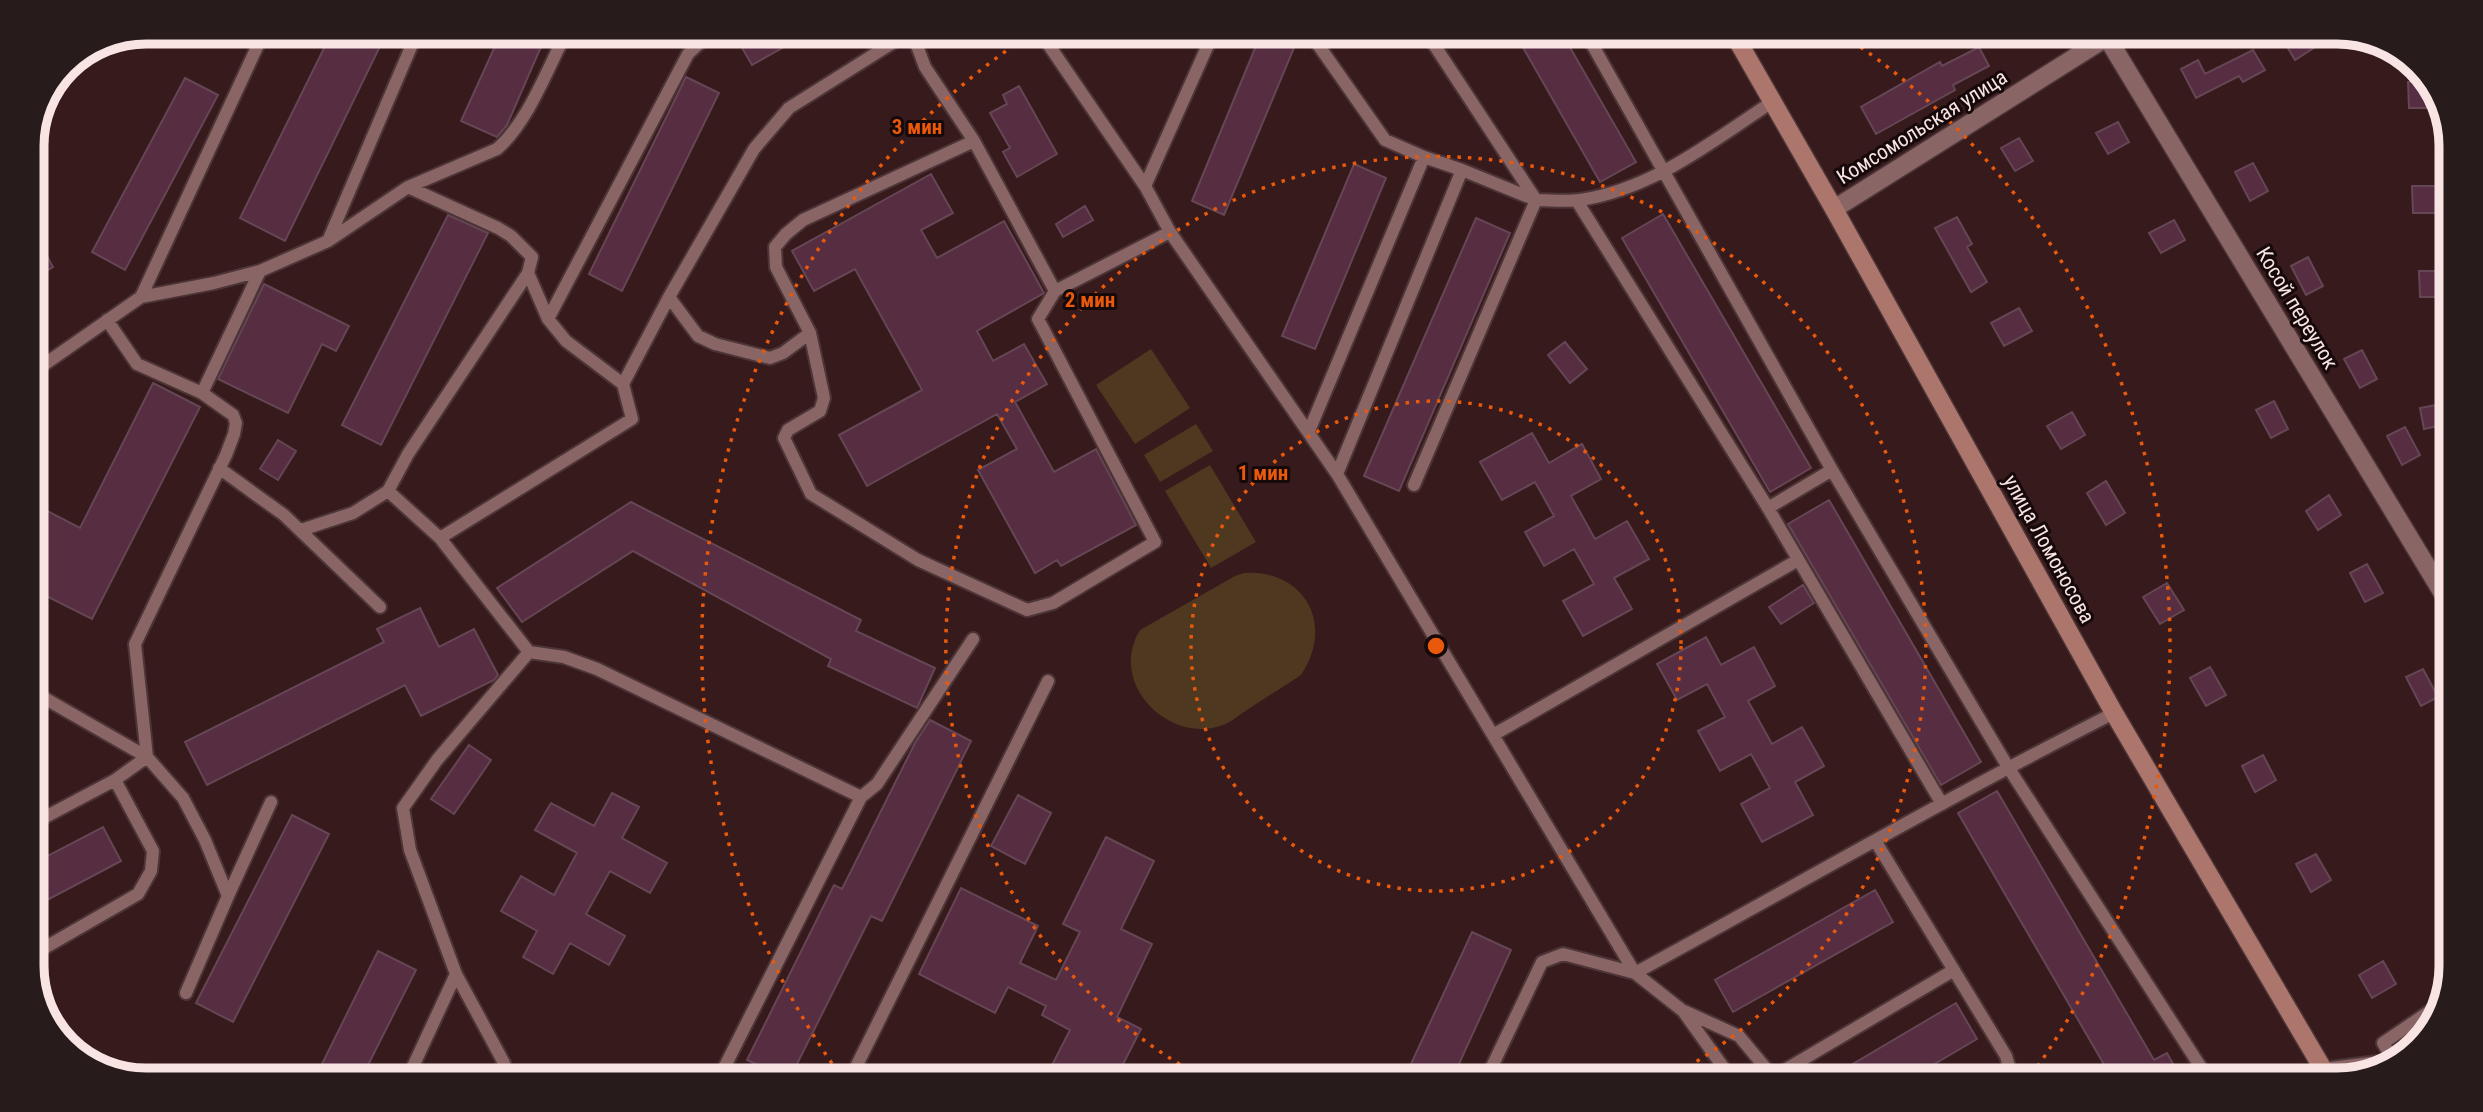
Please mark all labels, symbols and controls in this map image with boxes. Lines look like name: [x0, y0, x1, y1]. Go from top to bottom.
street label: Комсомольская улица: [1832, 65, 2012, 189]
text: 3 мин: [892, 115, 942, 139]
street label: Косой переулок: [2251, 243, 2343, 373]
text: 2 мин: [1065, 288, 1115, 312]
text: 1 мин: [1238, 461, 1288, 485]
street label: улица Ломоносова: [1998, 471, 2100, 627]
centre of rings: [1424, 634, 1448, 658]

